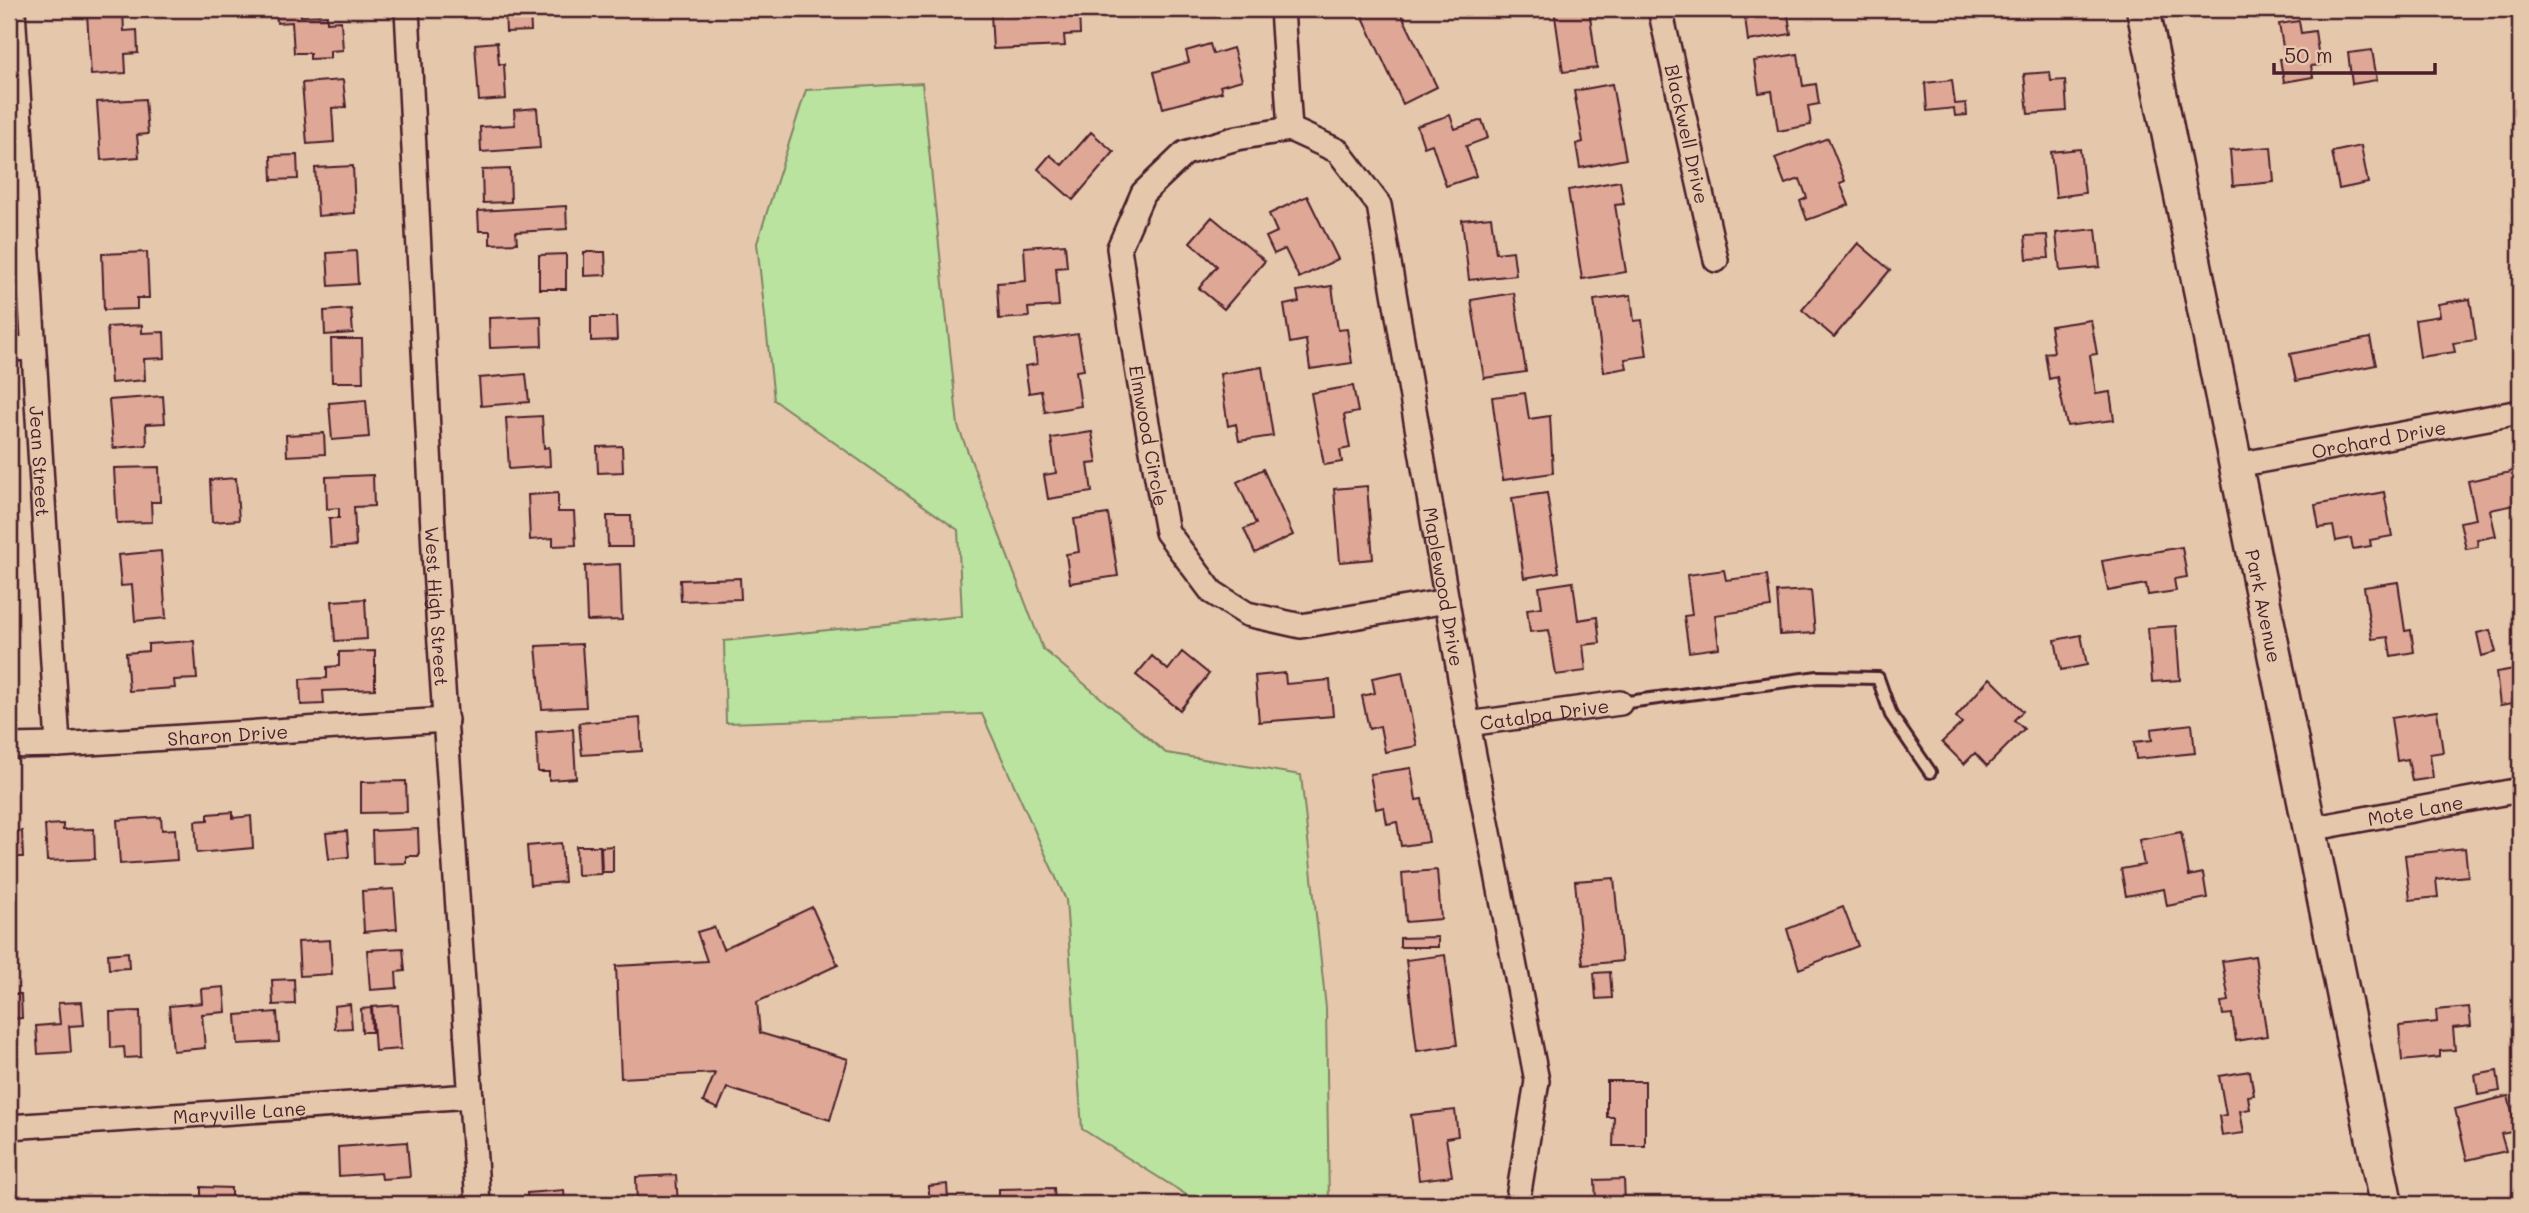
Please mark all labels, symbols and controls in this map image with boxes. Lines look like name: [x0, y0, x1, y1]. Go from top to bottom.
scale bar: [2274, 32, 2434, 76]
text: 50 m: [2284, 41, 2333, 68]
street label: Blackwell Drive: [1660, 62, 1716, 206]
street label: Elmwood Circle: [1124, 363, 1175, 508]
street label: Jean Street: [25, 405, 57, 517]
street label: Orchard Drive: [2309, 414, 2448, 463]
street label: Maplewood Drive: [1419, 505, 1470, 668]
street label: West High Street: [420, 526, 455, 687]
street label: Park Avenue: [2241, 547, 2288, 665]
street label: Catalpa Drive: [1478, 692, 1611, 735]
street label: Sharon Drive: [166, 718, 289, 750]
street label: Mote Lane: [2365, 788, 2465, 831]
street label: Maryville Lane: [172, 1095, 307, 1128]

